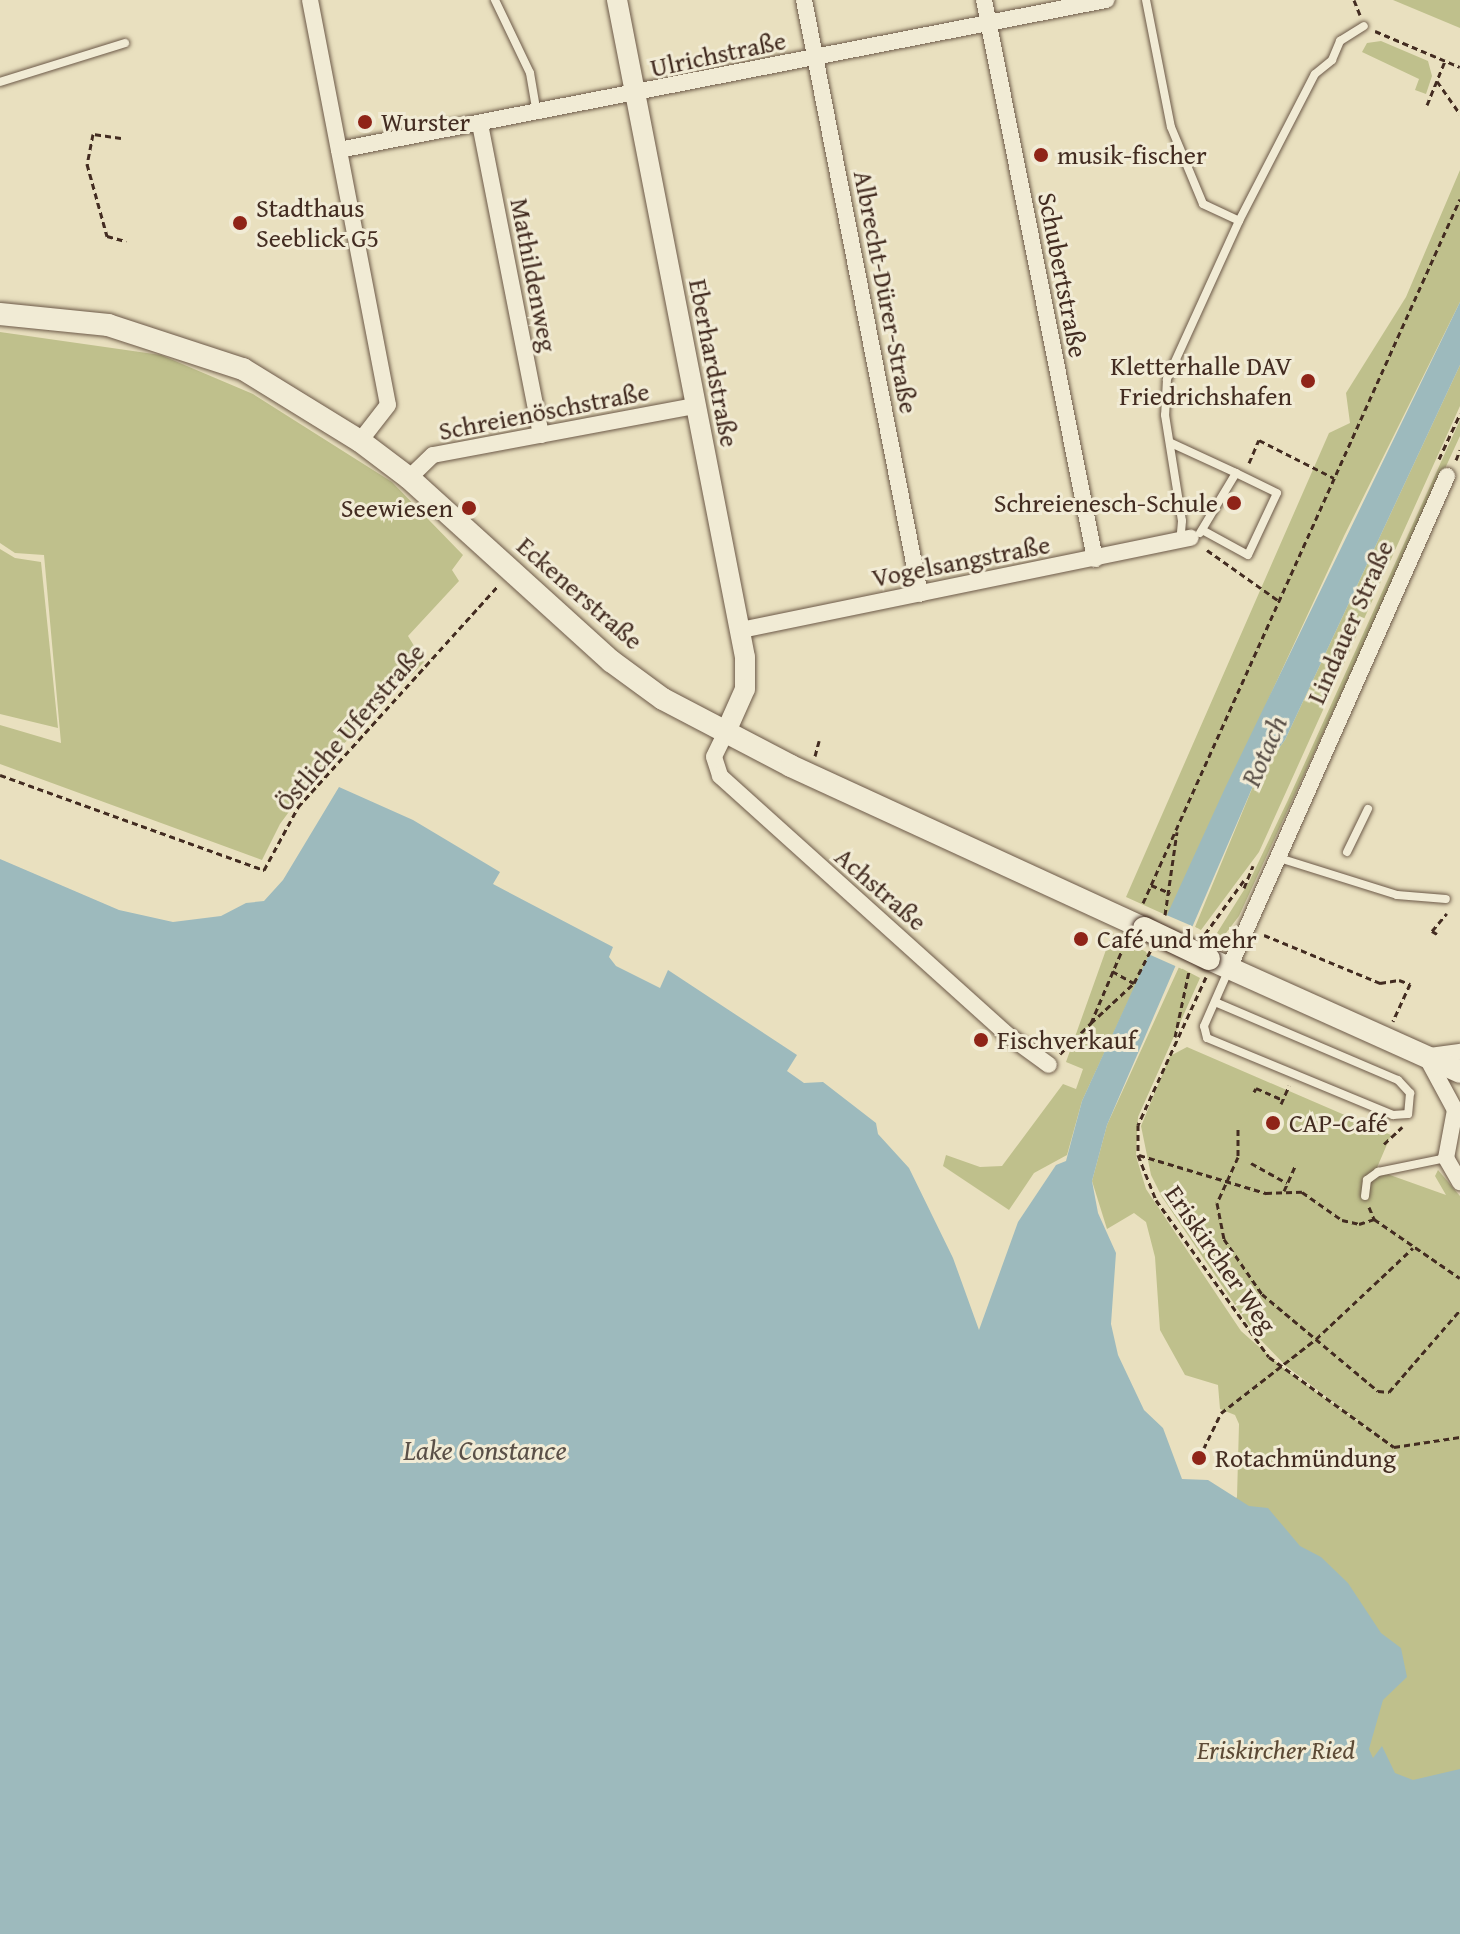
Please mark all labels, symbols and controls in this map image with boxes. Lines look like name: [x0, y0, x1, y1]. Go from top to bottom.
street label: Ulrichstraße: [647, 24, 789, 84]
place label: Wurster: [381, 106, 470, 138]
marker: Wurster: [356, 113, 374, 131]
place label: musik-fischer: [1057, 139, 1207, 171]
marker: musik-fischer: [1032, 146, 1050, 164]
street label: Albrecht-Dürer-Straße: [847, 168, 925, 416]
street label: Schubertstraße: [1032, 190, 1094, 360]
place label: Stadthaus Seeblick G5: [256, 192, 379, 254]
street label: Mathildenweg: [504, 196, 564, 354]
marker: Stadthaus Seeblick G5: [231, 214, 249, 232]
street label: Eberhardstraße: [682, 276, 746, 450]
place label: Kletterhalle DAV Friedrichshafen: [1111, 350, 1292, 412]
marker: Kletterhalle DAV Friedrichshafen: [1299, 372, 1317, 390]
street label: Schreienöschstraße: [436, 375, 652, 447]
place label: Schreienesch-Schule: [994, 487, 1218, 519]
place label: Seewiesen: [341, 492, 453, 524]
marker: Schreienesch-Schule: [1225, 494, 1243, 512]
marker: Seewiesen: [460, 499, 478, 517]
street label: Vogelsangstraße: [869, 528, 1053, 594]
street label: Eckenerstraße: [511, 530, 649, 656]
street label: Lindauer Straße: [1300, 535, 1400, 709]
street label: Östliche Uferstraße: [269, 637, 431, 817]
water label: Rotach: [1234, 710, 1294, 792]
street label: Achstraße: [829, 841, 933, 937]
place label: Café und mehr: [1097, 923, 1257, 955]
marker: Café und mehr: [1072, 930, 1090, 948]
place label: Fischverkauf: [997, 1024, 1136, 1056]
marker: Fischverkauf: [972, 1031, 990, 1049]
place label: CAP-Café: [1289, 1107, 1388, 1139]
marker: CAP-Café: [1264, 1114, 1282, 1132]
street label: Eriskircher Weg: [1159, 1179, 1283, 1339]
water label: Lake Constance: [403, 1433, 567, 1467]
place label: Rotachmündung: [1215, 1442, 1396, 1474]
marker: Rotachmündung: [1190, 1449, 1208, 1467]
park label: Eriskircher Ried: [1197, 1734, 1355, 1766]

